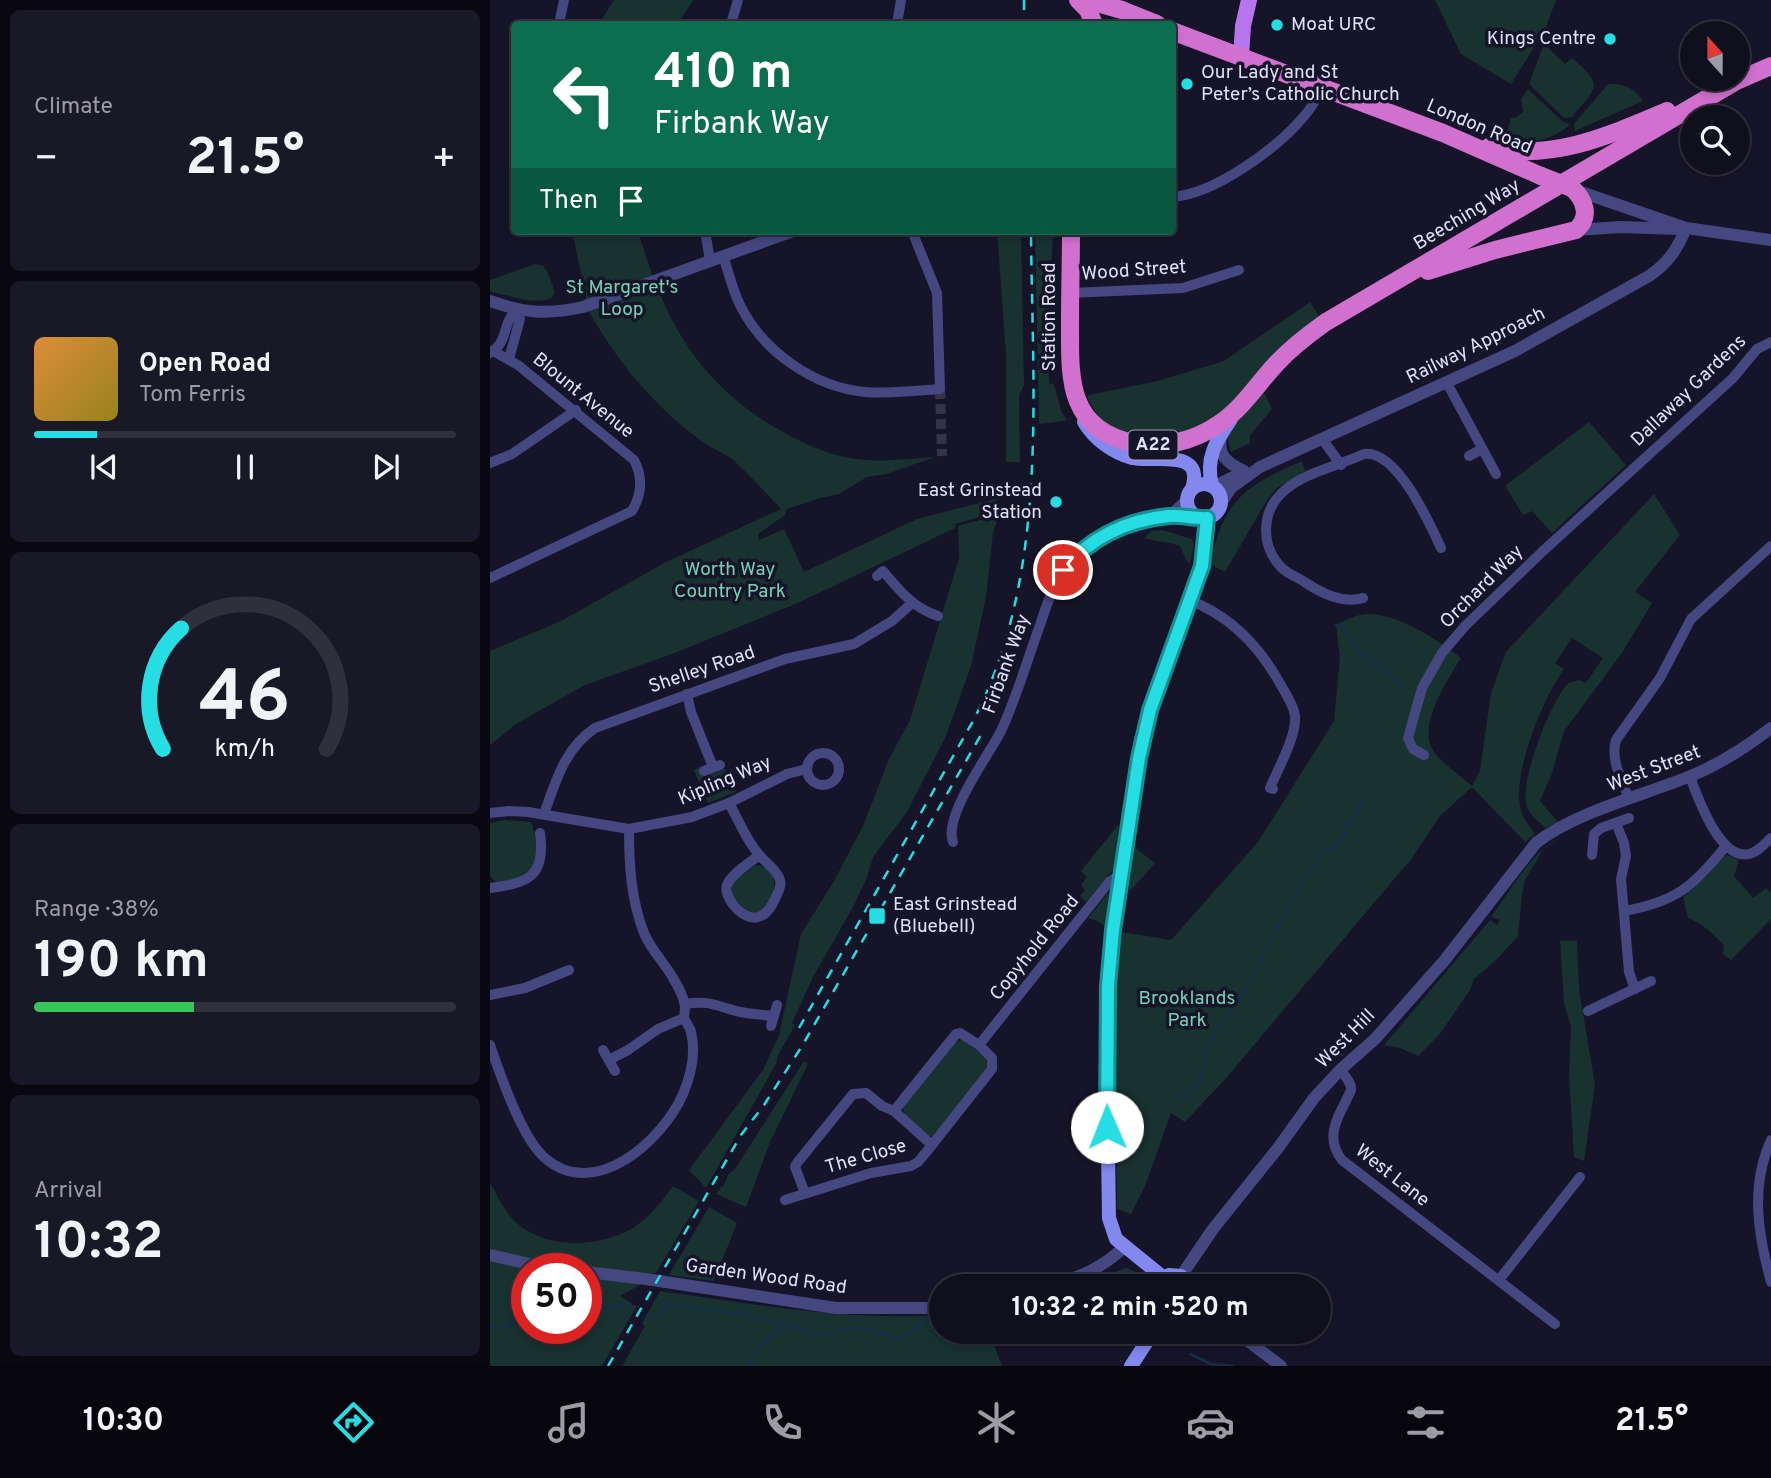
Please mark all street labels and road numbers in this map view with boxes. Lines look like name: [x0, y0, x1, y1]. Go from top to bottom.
street label: London Road: [1423, 94, 1535, 160]
street label: Beeching Way: [1409, 174, 1525, 256]
street label: Wood Street: [1081, 255, 1187, 287]
street label: Station Road: [1038, 262, 1062, 372]
street label: Railway Approach: [1403, 302, 1549, 390]
street label: Dallaway Gardens: [1626, 330, 1752, 452]
street label: Blount Avenue: [527, 348, 639, 444]
road number: A22: [1128, 430, 1178, 460]
street label: Orchard Way: [1435, 540, 1529, 634]
street label: Firbank Way: [978, 611, 1036, 717]
street label: Shelley Road: [646, 641, 758, 699]
street label: West Street: [1604, 740, 1704, 798]
street label: Kipling Way: [675, 751, 775, 811]
street label: Copyhold Road: [985, 890, 1085, 1006]
street label: West Hill: [1311, 1004, 1381, 1074]
street label: The Close: [823, 1134, 909, 1180]
street label: West Lane: [1350, 1139, 1434, 1213]
street label: Garden Wood Road: [684, 1254, 848, 1300]

